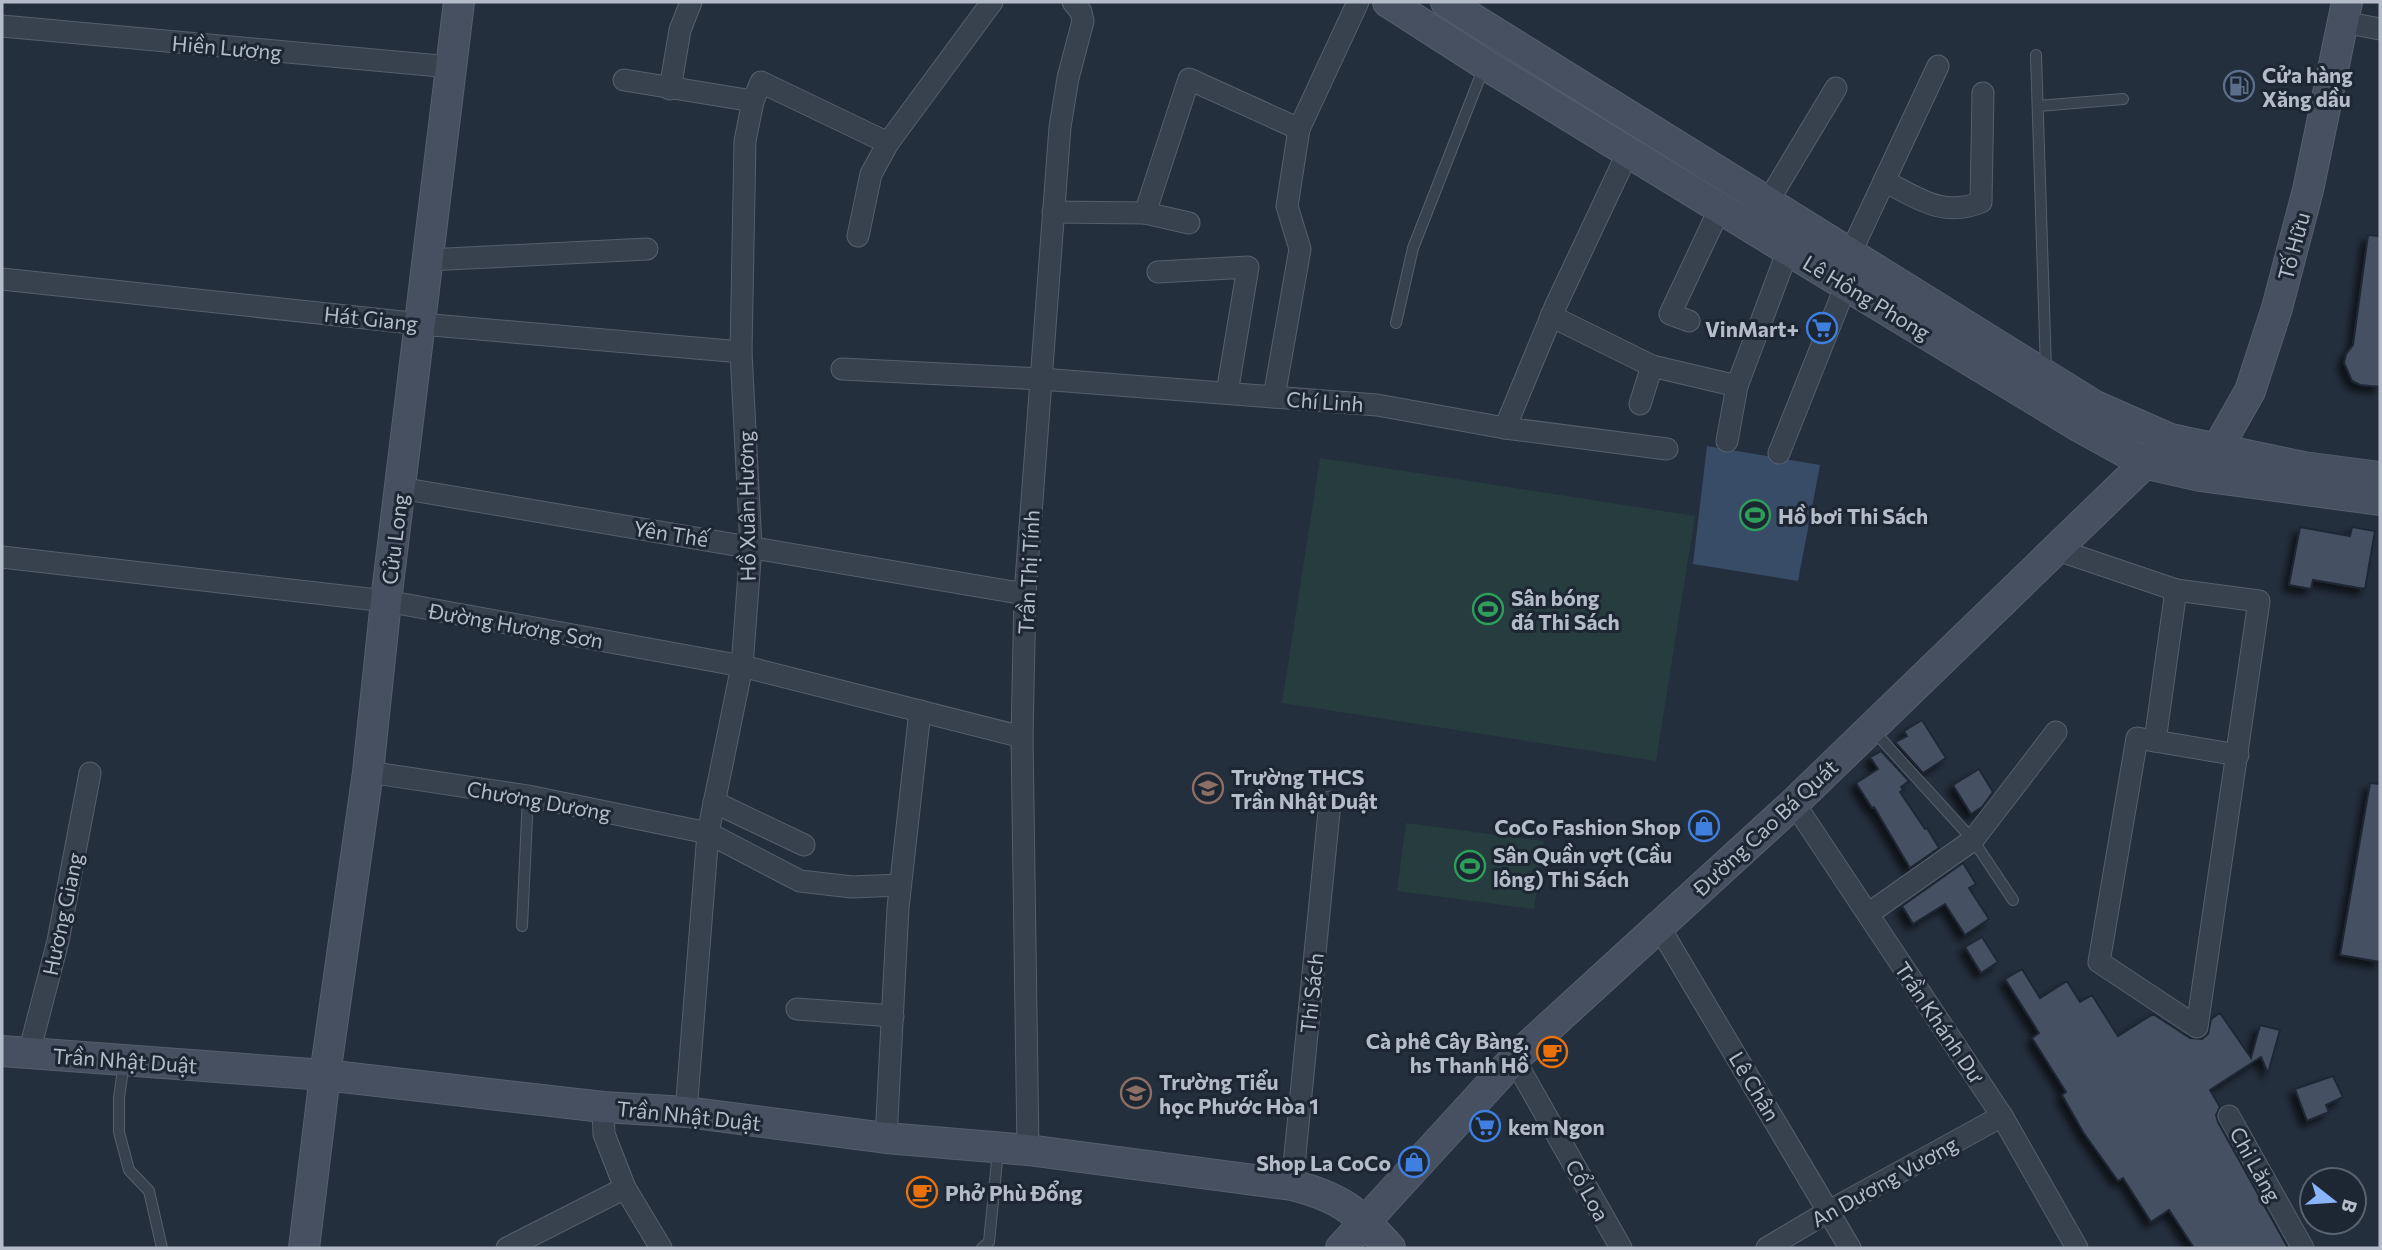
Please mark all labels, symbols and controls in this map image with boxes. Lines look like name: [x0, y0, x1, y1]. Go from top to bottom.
street label: Hiền Lương: [171, 30, 283, 64]
place label: Cửa hàng Xăng dầu: [2262, 62, 2353, 111]
fuel station icon: Cửa hàng Xăng dầu: [2222, 69, 2256, 103]
street label: Tố Hữu: [2272, 209, 2314, 283]
street label: Lê Hồng Phong: [1799, 249, 1935, 345]
street label: Hát Giang: [323, 301, 419, 335]
supermarket icon: VinMart+: [1805, 311, 1839, 345]
place label: VinMart+: [1705, 316, 1799, 341]
street label: Chí Linh: [1286, 386, 1364, 416]
street label: Hồ Xuân Hương: [732, 430, 760, 582]
street label: Cửu Long: [376, 492, 412, 586]
sports icon: Hồ bơi Thi Sách: [1738, 498, 1772, 532]
place label: Hồ bơi Thi Sách: [1778, 503, 1928, 528]
street label: Trần Thị Tính: [1012, 509, 1044, 635]
street label: Yên Thế: [632, 515, 712, 552]
place label: Sân bóng đá Thi Sách: [1511, 585, 1620, 634]
sports icon: Sân bóng đá Thi Sách: [1471, 592, 1505, 626]
street label: Đường Hương Sơn: [426, 597, 605, 653]
street label: Đường Cao Bá Quát: [1687, 754, 1842, 901]
place label: Trường THCS Trần Nhật Duật: [1231, 764, 1378, 814]
school or university icon: Trường THCS Trần Nhật Duật: [1191, 771, 1225, 805]
street label: Chương Dương: [465, 775, 613, 825]
shop icon: CoCo Fashion Shop: [1687, 809, 1721, 843]
place label: CoCo Fashion Shop: [1494, 814, 1681, 839]
place label: Sân Quần vợt (Cầu lông) Thi Sách: [1493, 842, 1672, 891]
sports icon: Sân Quần vợt (Cầu lông) Thi Sách: [1453, 849, 1487, 883]
street label: Hương Giang: [37, 850, 87, 978]
street label: Thi Sách: [1294, 952, 1328, 1034]
street label: Trần Khánh Dư: [1890, 957, 1990, 1088]
place label: Cà phê Cây Bàng, hs Thanh Hồ: [1366, 1028, 1529, 1077]
cafe icon: Cà phê Cây Bàng, hs Thanh Hồ: [1535, 1035, 1569, 1069]
street label: Trần Nhật Duật: [52, 1042, 198, 1078]
street label: Lê Chân: [1725, 1047, 1785, 1125]
place label: Trường Tiểu học Phước Hòa 1: [1159, 1069, 1319, 1119]
school or university icon: Trường Tiểu học Phước Hòa 1: [1119, 1076, 1153, 1110]
street label: Trần Nhật Duật: [616, 1095, 762, 1135]
supermarket icon: kem Ngon: [1468, 1109, 1502, 1143]
place label: kem Ngon: [1508, 1114, 1605, 1139]
street label: Chi Lăng: [2225, 1122, 2287, 1206]
street label: An Dương Vương: [1806, 1130, 1962, 1232]
shop icon: Shop La CoCo: [1397, 1145, 1431, 1179]
place label: Shop La CoCo: [1256, 1150, 1391, 1175]
street label: Cổ Loa: [1561, 1155, 1615, 1225]
north arrow: [2298, 1166, 2368, 1236]
cafe icon: Phở Phù Đổng: [905, 1175, 939, 1209]
place label: Phở Phù Đổng: [945, 1180, 1083, 1205]
text: B: [2337, 1197, 2363, 1215]

